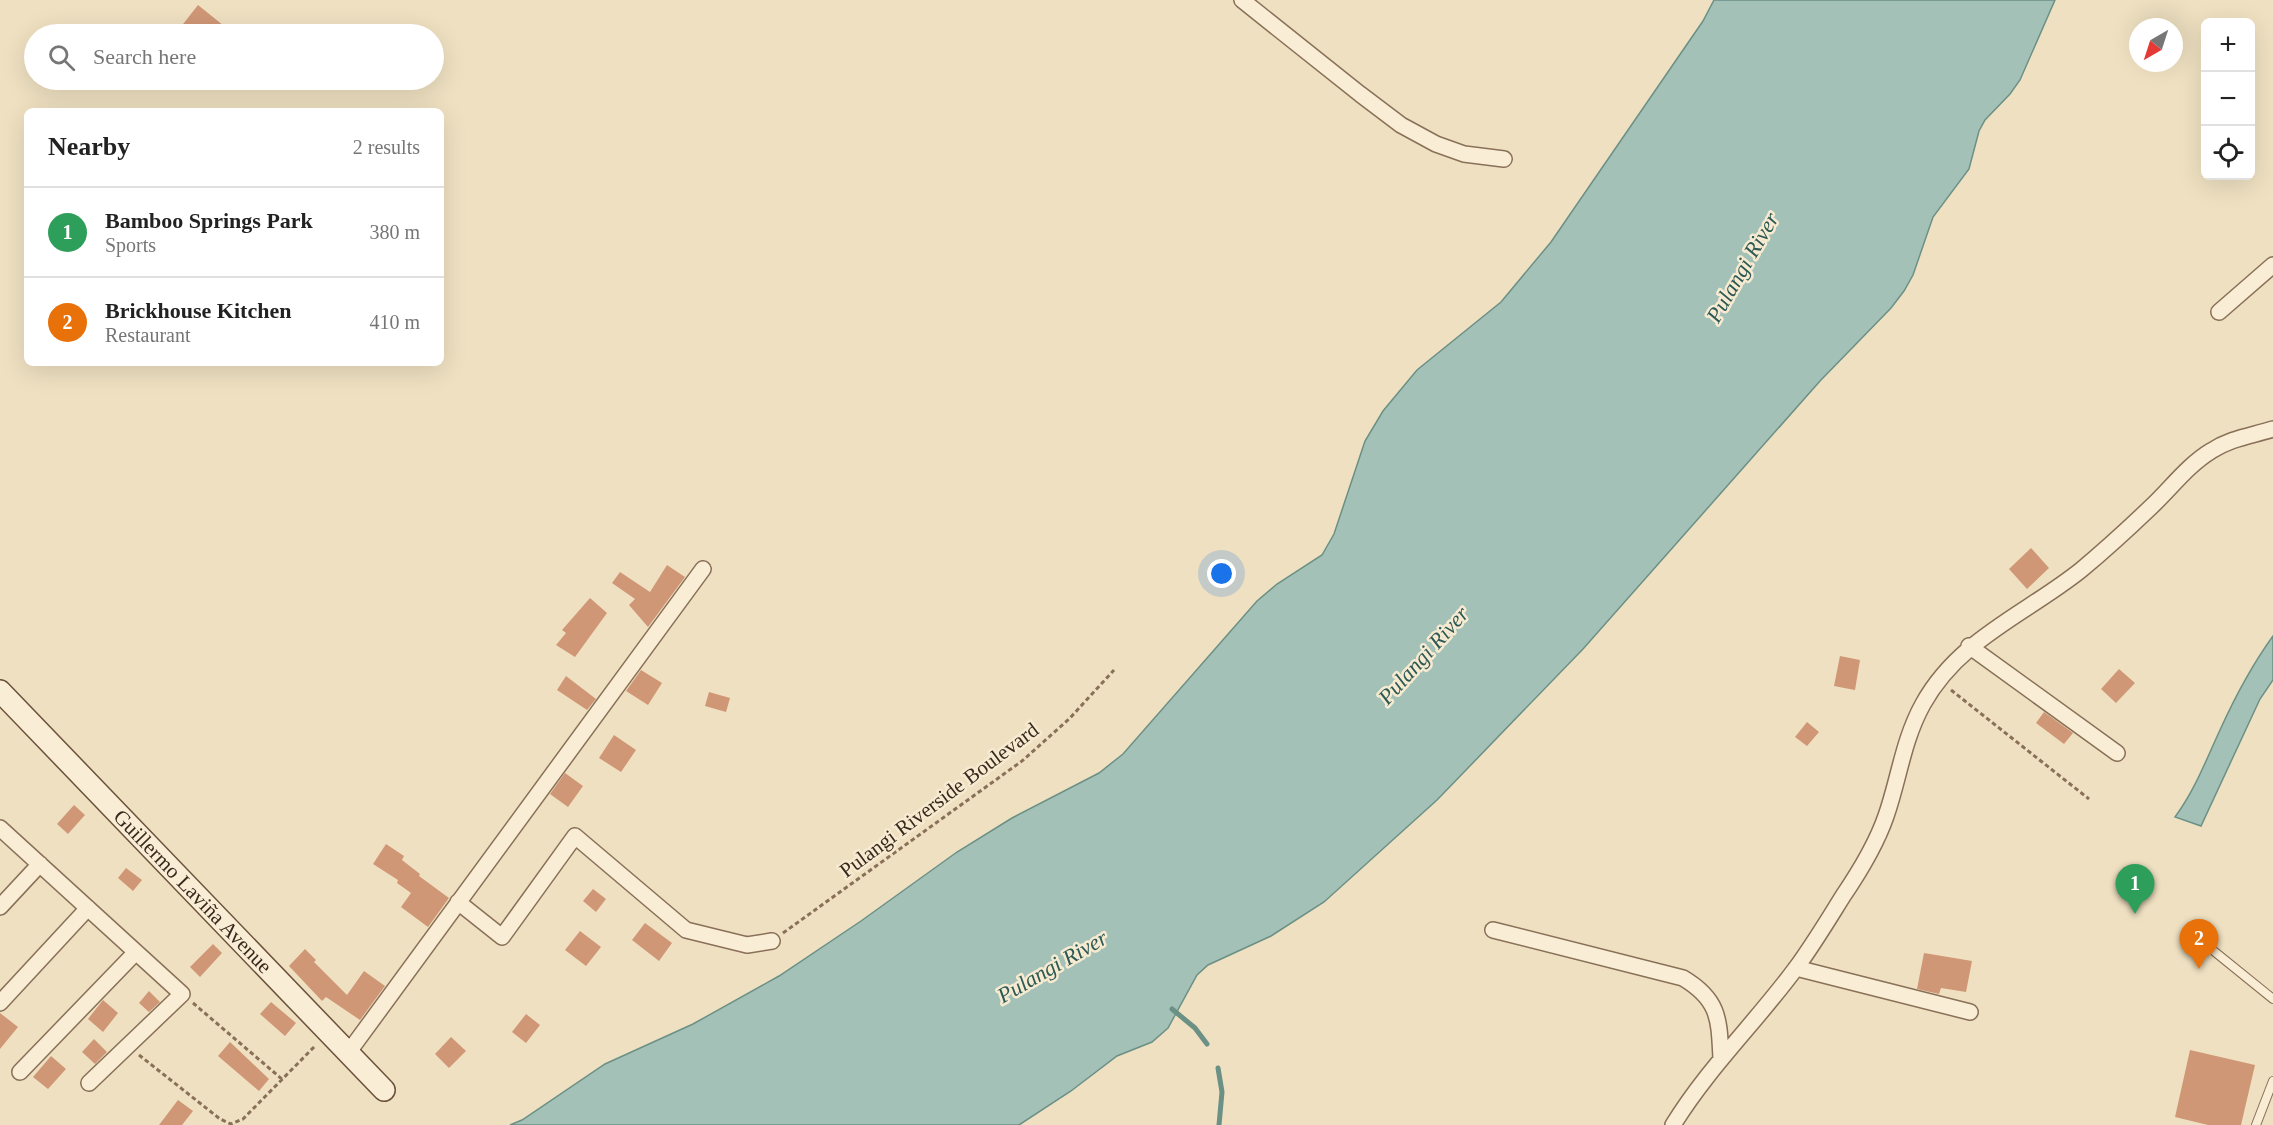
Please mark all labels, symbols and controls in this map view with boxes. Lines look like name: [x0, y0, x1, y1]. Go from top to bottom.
north arrow: [2129, 18, 2183, 72]
map controls: [2201, 18, 2255, 180]
button: +: [2201, 18, 2255, 72]
search box: [24, 24, 444, 90]
icon: search: [45, 41, 78, 74]
text: Search here: [93, 44, 196, 69]
button: −: [2201, 72, 2255, 126]
button: locate: [2201, 126, 2255, 180]
text: Nearby: [48, 132, 130, 161]
text: 2 results: [353, 136, 420, 158]
water label: Pulangi River: [1700, 207, 1784, 328]
text: Bamboo Springs Park: [105, 208, 313, 233]
text: 1: [63, 221, 73, 243]
text: 380 m: [369, 221, 420, 243]
text: Sports: [105, 234, 156, 256]
text: Brickhouse Kitchen: [105, 298, 291, 323]
text: 2: [63, 311, 73, 333]
text: 410 m: [369, 311, 420, 333]
text: Restaurant: [105, 324, 191, 346]
your location: [1207, 559, 1236, 588]
water label: Pulangi River: [1372, 601, 1474, 710]
street label: Pulangi Riverside Boulevard: [835, 717, 1044, 883]
street label: Guillermo Laviña Avenue: [109, 805, 277, 978]
pin: 1: [2116, 864, 2154, 914]
pin: 2: [2180, 920, 2218, 969]
water label: Pulangi River: [992, 925, 1112, 1008]

